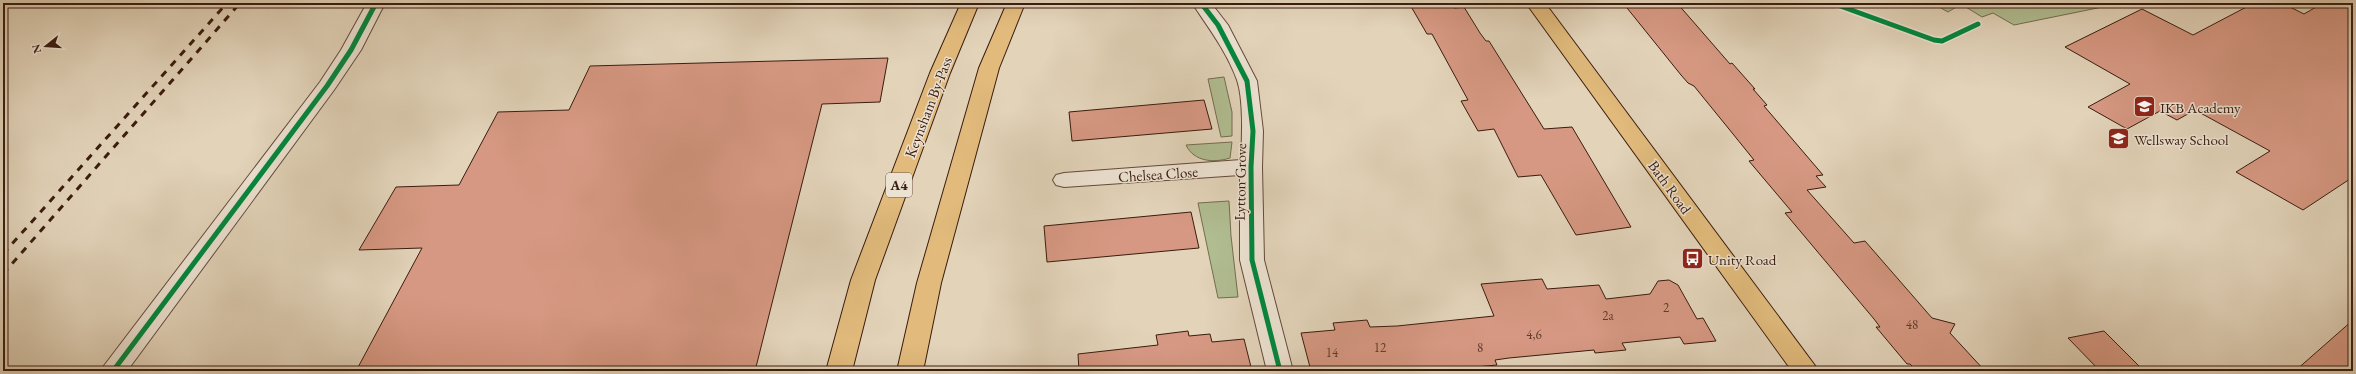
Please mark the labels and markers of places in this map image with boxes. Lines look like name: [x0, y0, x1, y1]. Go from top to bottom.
school or university icon: IKB Academy: [2131, 94, 2157, 120]
place label: IKB Academy: [2160, 98, 2241, 117]
school or university icon: Wellsway School: [2106, 126, 2132, 152]
place label: Wellsway School: [2134, 130, 2229, 149]
bus stop icon: Unity Road: [1679, 246, 1705, 272]
place label: Unity Road: [1708, 250, 1777, 269]

